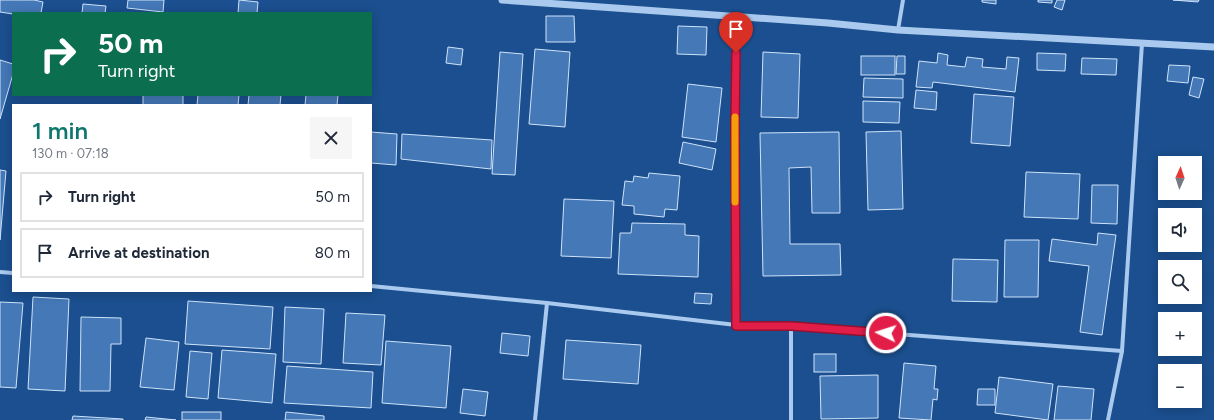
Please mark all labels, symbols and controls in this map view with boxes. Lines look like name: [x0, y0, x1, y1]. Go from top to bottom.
pin: [719, 12, 753, 53]
icon: arrive: [725, 18, 747, 40]
text: 50 m: [98, 26, 164, 60]
icon: right: [32, 28, 84, 80]
text: Turn right: [98, 60, 175, 82]
text: 1 min: [32, 116, 88, 145]
button: close: [310, 117, 352, 159]
text: 130 m · 07:18: [32, 146, 109, 161]
north arrow: [1158, 156, 1202, 200]
map controls: [1158, 156, 1202, 408]
icon: right: [34, 186, 56, 208]
text: Turn right: [68, 188, 136, 206]
text: 50 m: [315, 188, 350, 206]
button: sound: [1158, 208, 1202, 252]
icon: arrive: [34, 242, 56, 264]
text: Arrive at destination: [68, 244, 209, 262]
text: 80 m: [315, 244, 350, 262]
button: search: [1158, 260, 1202, 304]
position arrow: [865, 312, 907, 354]
button: +: [1158, 312, 1202, 356]
button: −: [1158, 364, 1202, 408]

